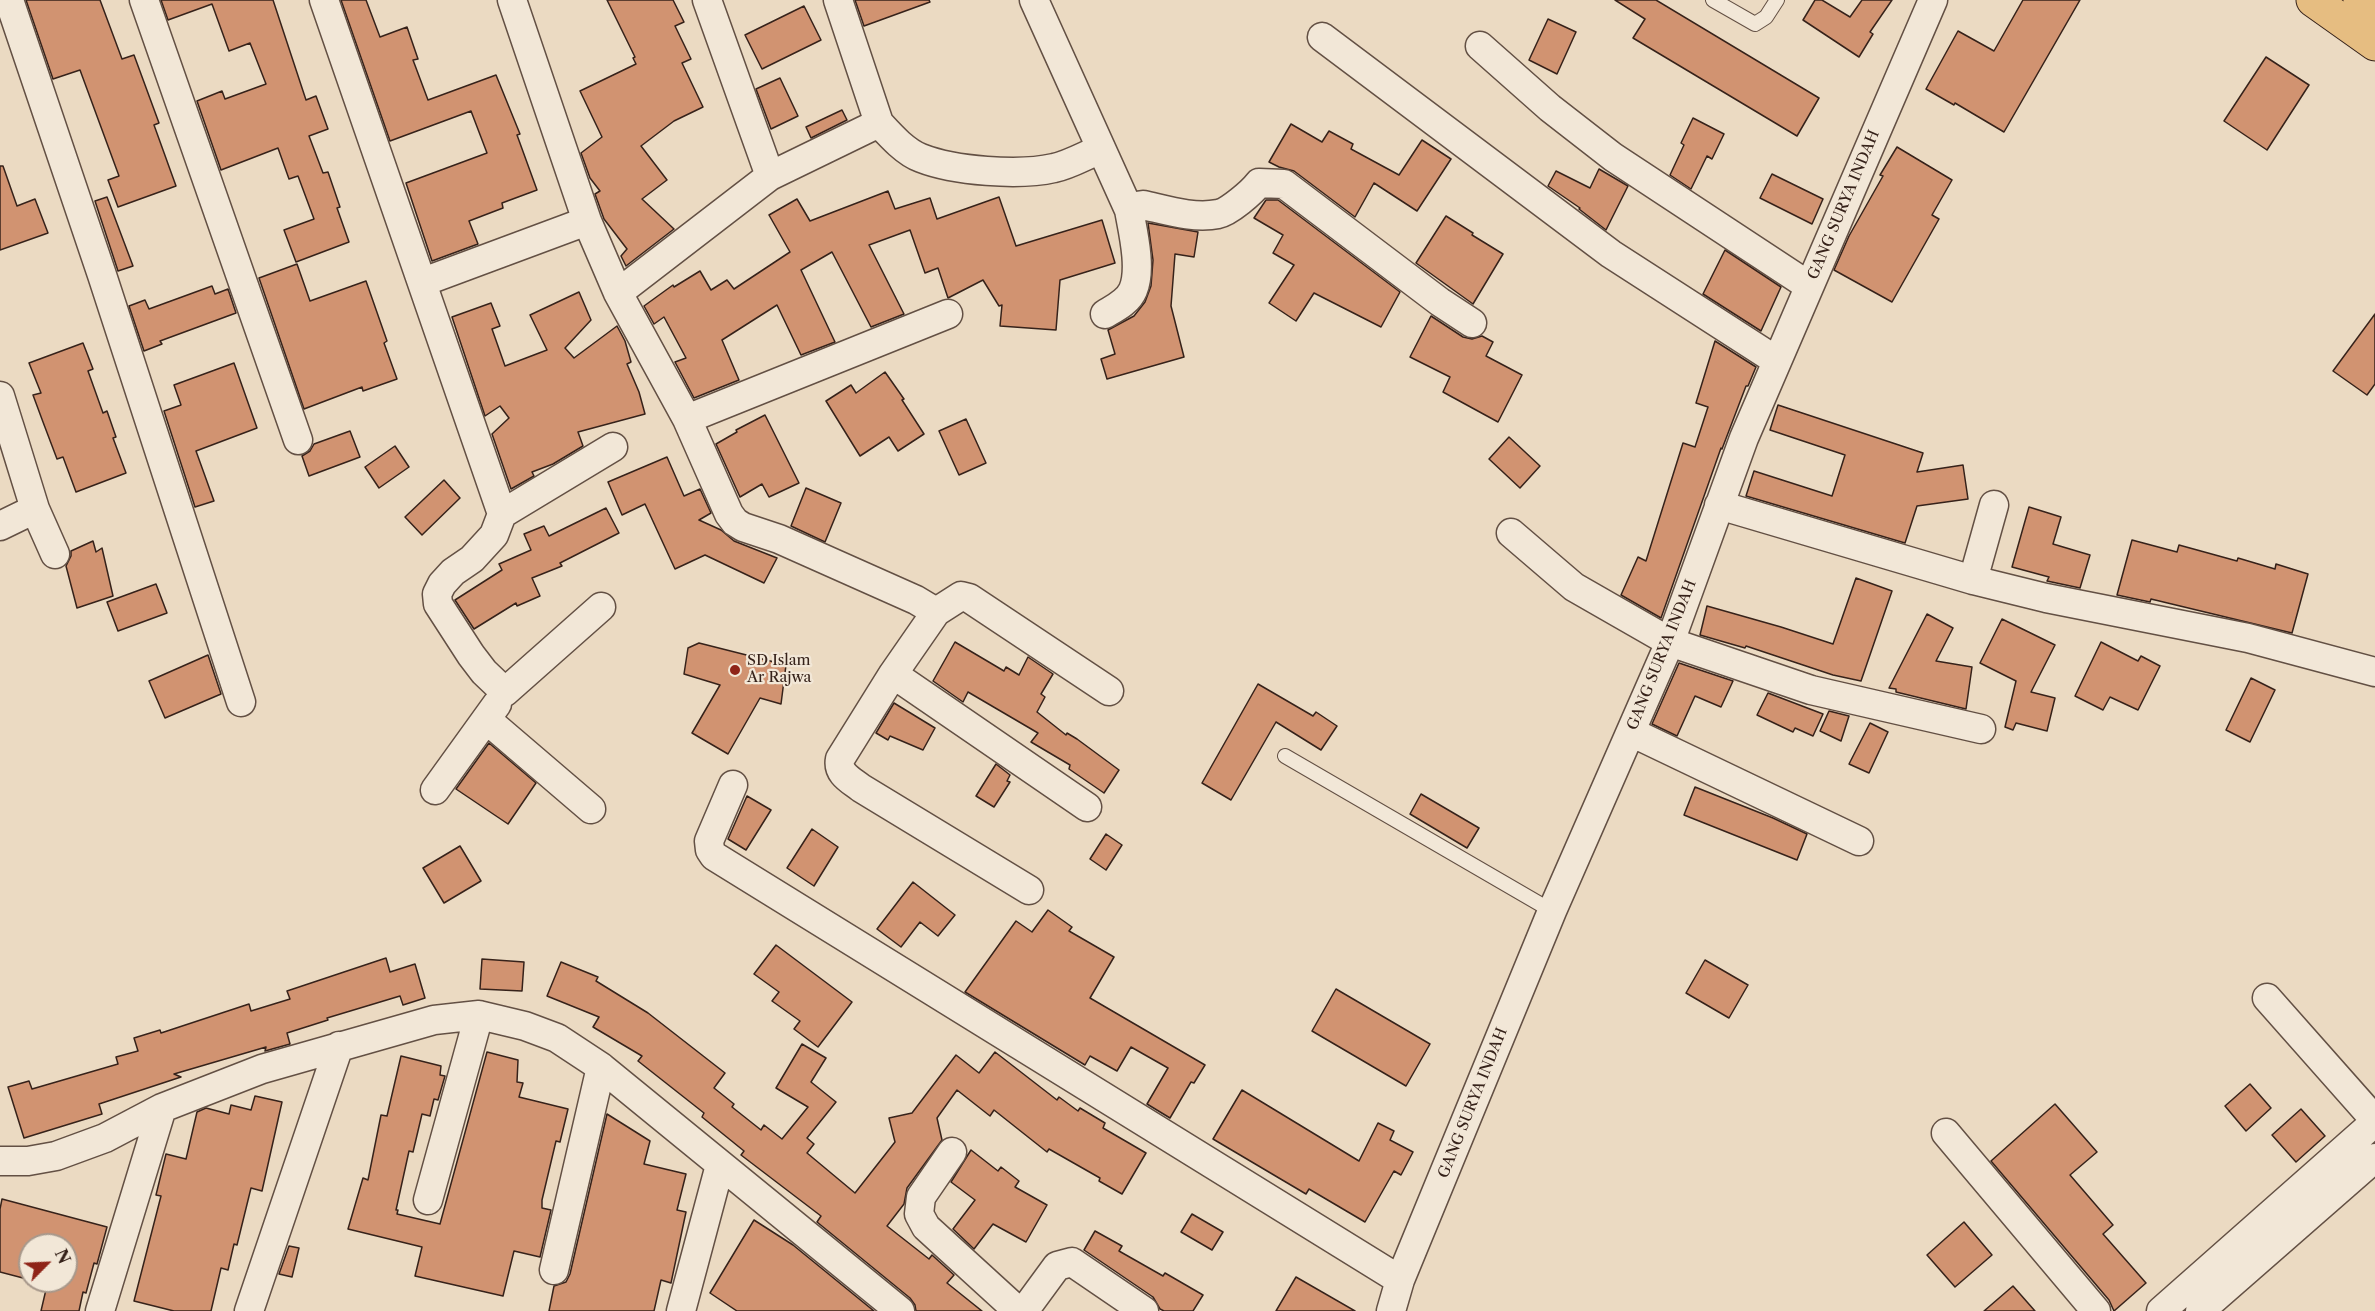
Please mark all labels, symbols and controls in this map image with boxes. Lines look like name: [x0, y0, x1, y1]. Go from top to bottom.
street label: GANG SURYA INDAH: [1804, 128, 1884, 282]
street label: GANG SURYA INDAH: [1624, 577, 1700, 733]
place label: SD Islam Ar Rajwa: [747, 652, 811, 687]
marker: SD Islam Ar Rajwa: [728, 663, 742, 677]
street label: GANG SURYA INDAH: [1435, 1025, 1511, 1181]
north arrow: [18, 1233, 78, 1293]
text: N: [51, 1246, 75, 1267]

